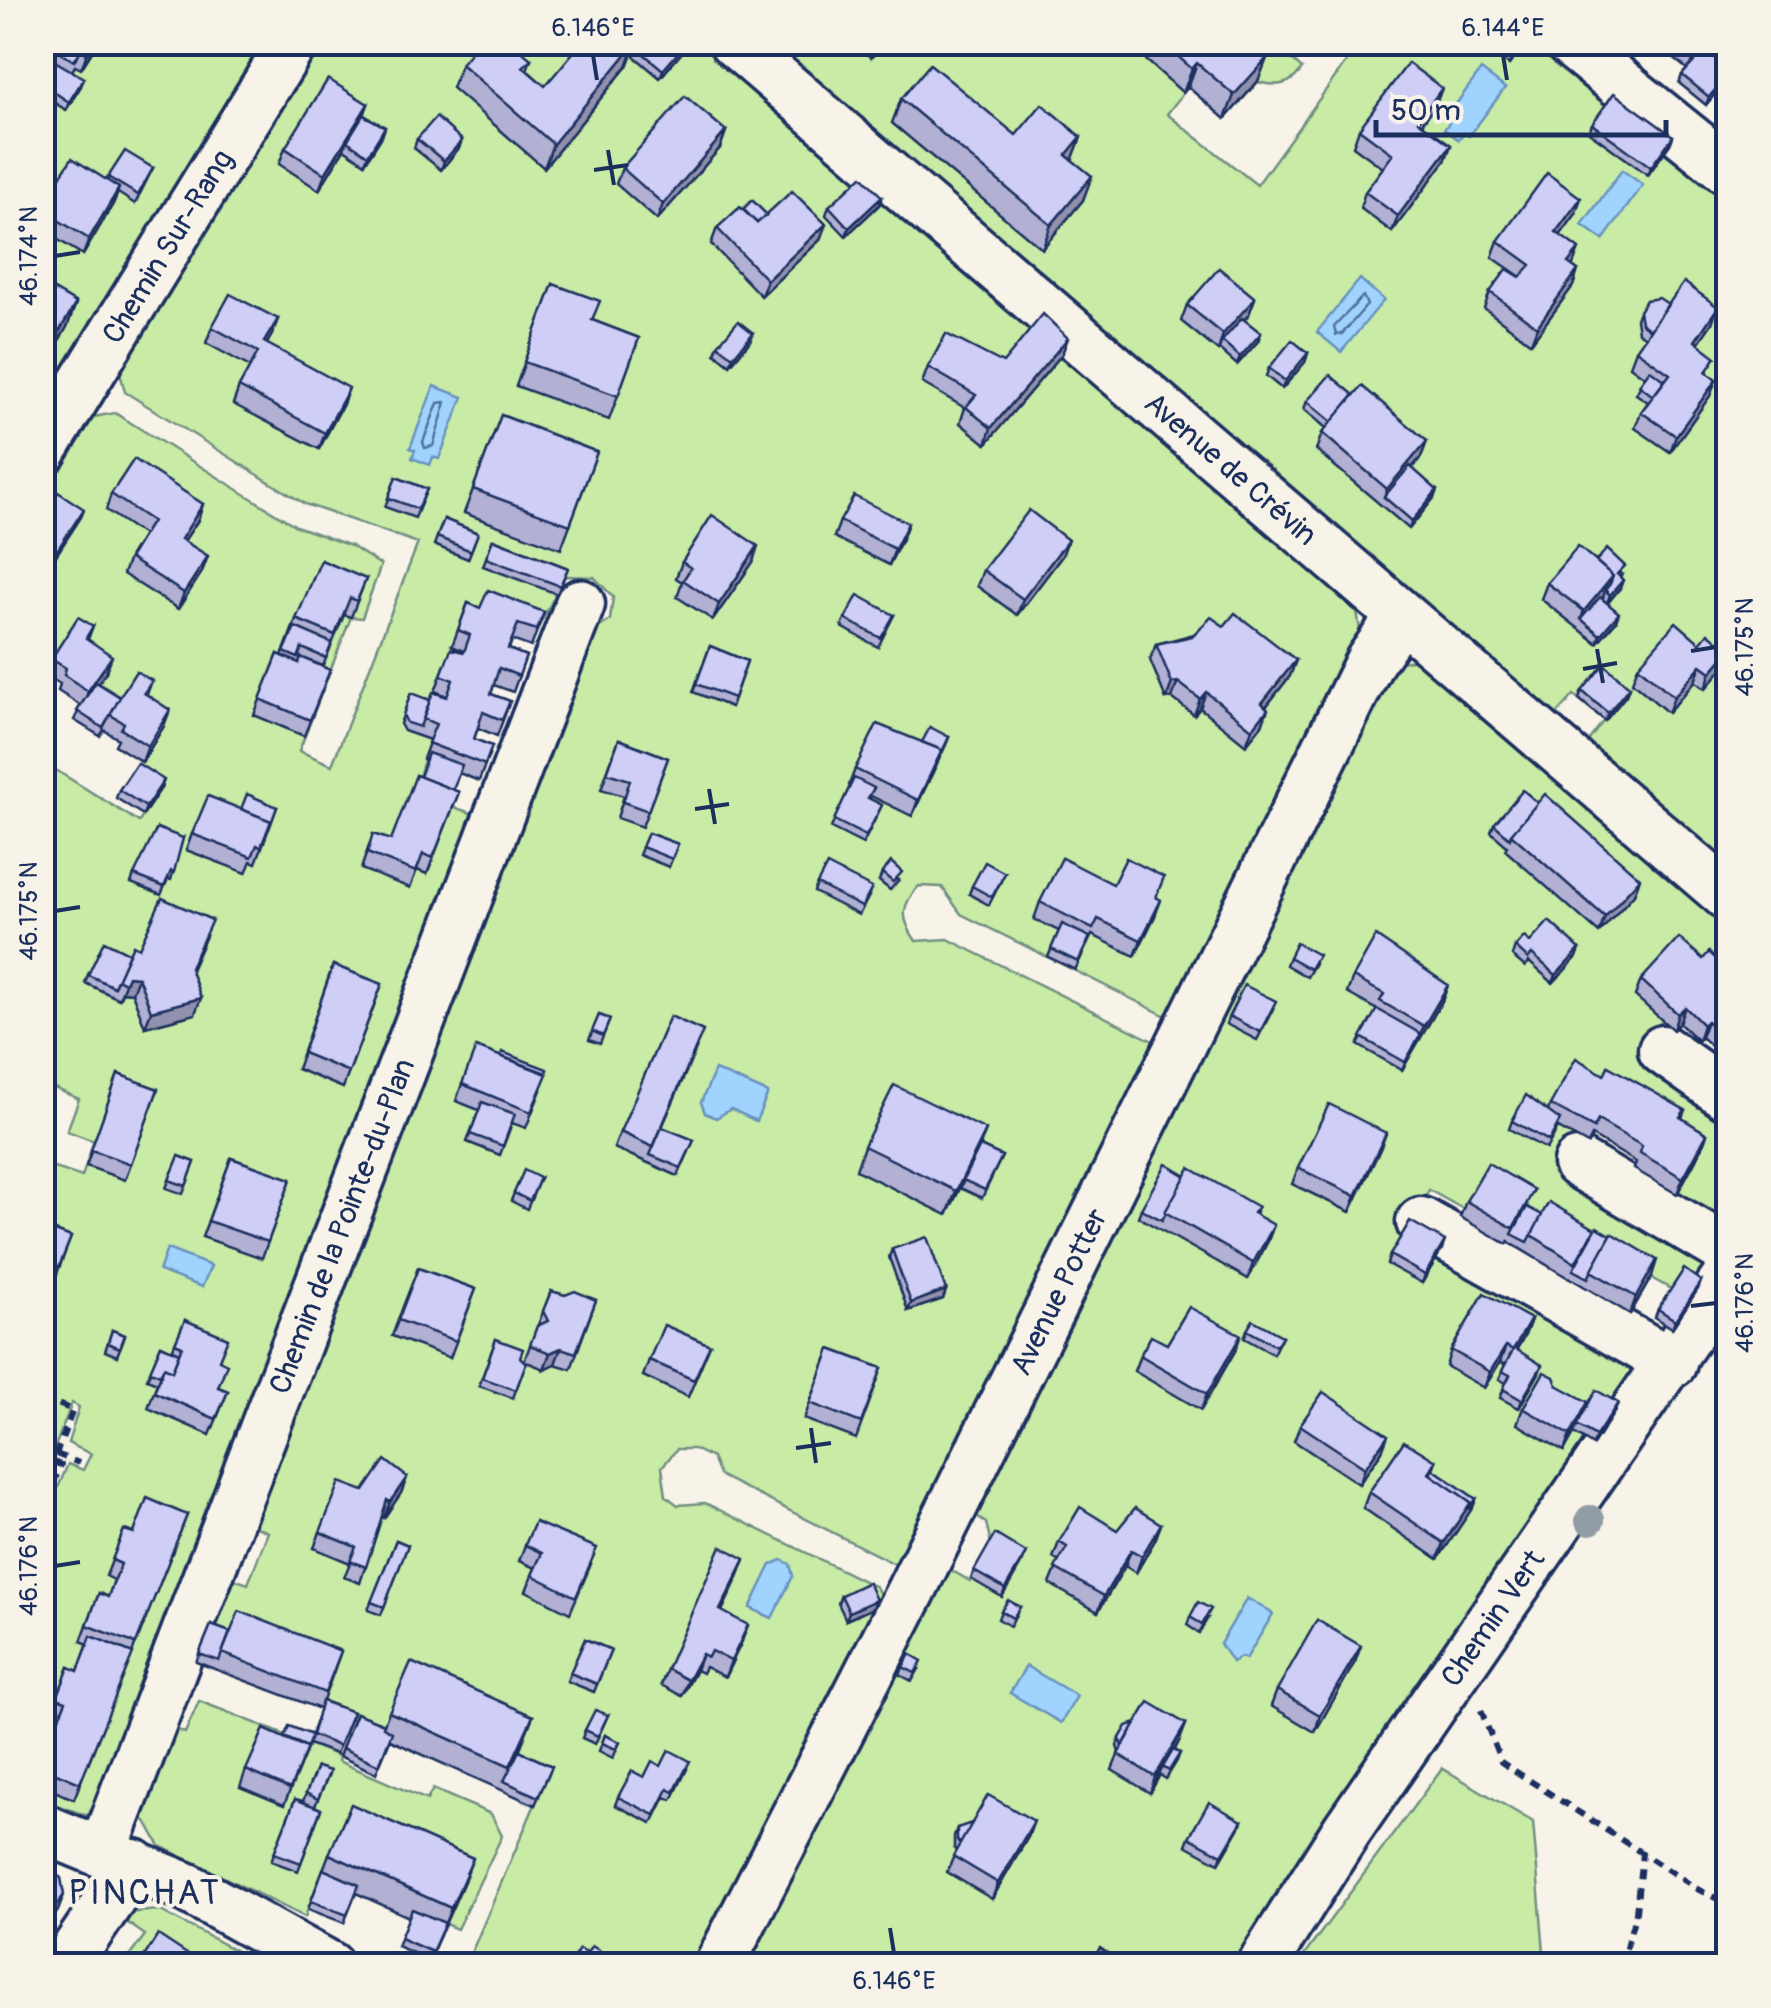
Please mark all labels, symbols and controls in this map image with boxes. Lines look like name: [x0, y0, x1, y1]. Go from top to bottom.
text: 6.146°E: [552, 13, 634, 44]
text: 6.144°E: [1462, 13, 1544, 44]
scale bar: [1376, 75, 1666, 137]
text: 50 m: [1391, 92, 1461, 129]
street label: Chemin Sur-Rang: [94, 143, 241, 351]
text: 46.174°N: [14, 206, 45, 306]
street label: Avenue de Crévin: [1137, 385, 1324, 554]
text: 46.175°N: [1730, 598, 1761, 696]
text: 46.175°N: [14, 862, 45, 960]
street label: Chemin de la Pointe-du-Plan: [261, 1053, 423, 1399]
street label: Avenue Potter: [1002, 1202, 1116, 1381]
text: 46.176°N: [1730, 1253, 1761, 1353]
text: 46.176°N: [14, 1516, 45, 1616]
street label: Chemin Vert: [1433, 1542, 1554, 1694]
district label: PINCHAT: [68, 1871, 222, 1915]
text: 6.146°E: [853, 1966, 935, 1997]

